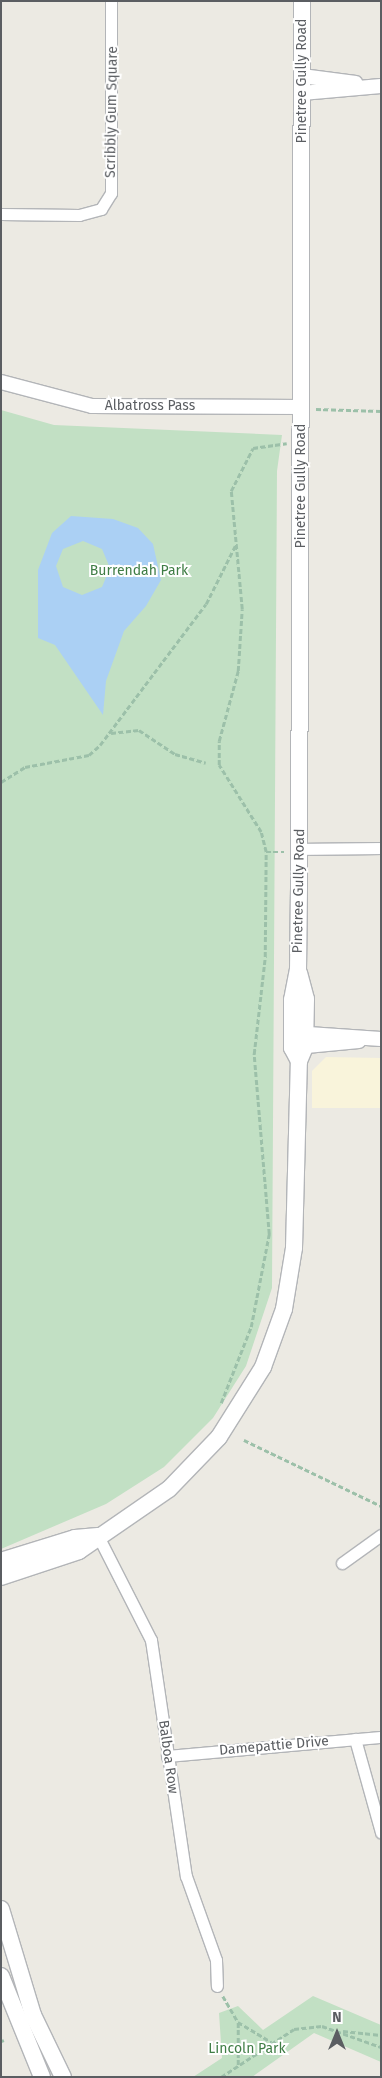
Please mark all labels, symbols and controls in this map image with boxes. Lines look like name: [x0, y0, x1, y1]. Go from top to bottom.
street label: Pinetree Gully Road: [294, 19, 310, 143]
street label: Scribbly Gum Square: [102, 46, 122, 178]
street label: Albatross Pass: [105, 398, 195, 414]
street label: Pinetree Gully Road: [293, 424, 309, 548]
park label: Burrendah Park: [90, 563, 188, 579]
street label: Pinetree Gully Road: [290, 828, 308, 954]
street label: Balboa Row: [155, 1719, 181, 1795]
street label: Damepattie Drive: [218, 1733, 330, 1759]
north arrow: [312, 2008, 362, 2058]
text: N: [332, 2009, 342, 2026]
park label: Lincoln Park: [208, 2041, 286, 2057]

